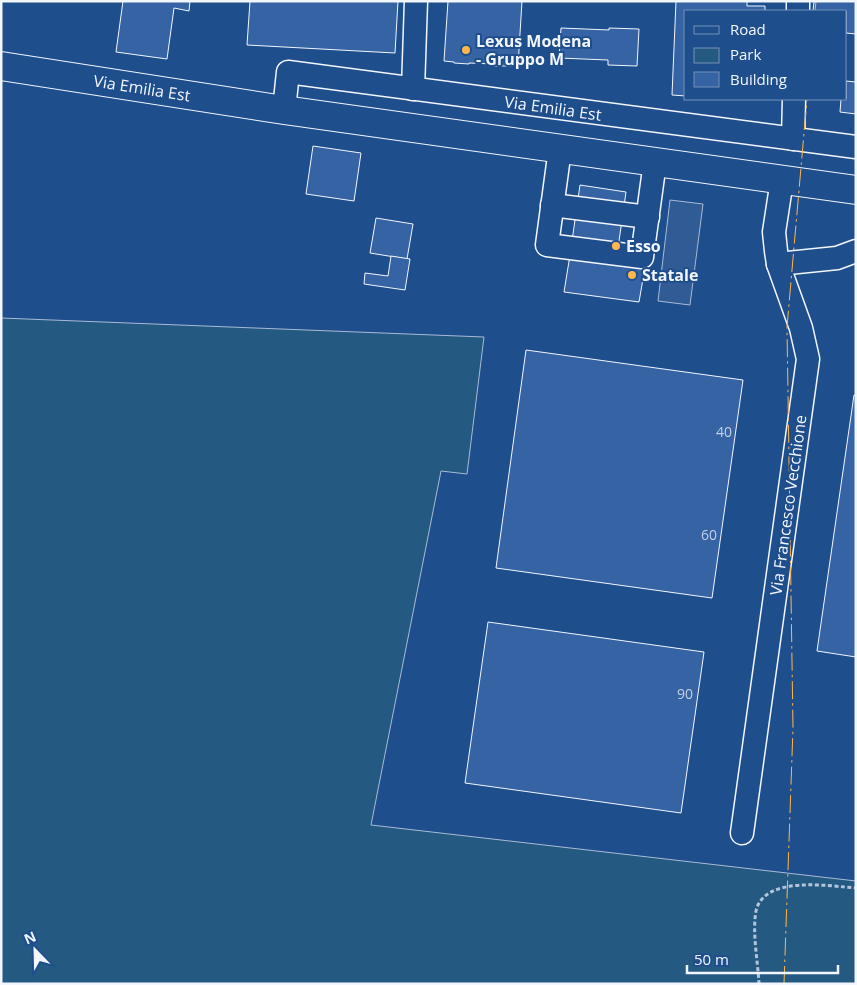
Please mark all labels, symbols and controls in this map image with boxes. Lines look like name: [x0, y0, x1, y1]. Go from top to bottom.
legend: [684, 10, 847, 100]
text: Road: [730, 19, 766, 39]
place label: Lexus Modena - Gruppo M: [476, 30, 591, 70]
marker: Lexus Modena - Gruppo M: [460, 44, 472, 56]
text: Park: [730, 44, 761, 64]
street label: Via Emilia Est: [92, 69, 192, 107]
text: Building: [730, 69, 787, 89]
street label: Via Emilia Est: [503, 90, 603, 126]
place label: Esso: [626, 235, 661, 257]
marker: Esso: [610, 240, 622, 252]
place label: Statale: [642, 264, 698, 286]
marker: Statale: [626, 269, 638, 281]
street label: Via Francesco Vecchione: [764, 413, 812, 597]
house number: 40: [716, 422, 732, 441]
house number: 60: [701, 525, 717, 544]
house number: 90: [677, 684, 693, 703]
north arrow: [10, 925, 60, 975]
text: N: [21, 927, 39, 949]
scale bar: [687, 942, 838, 974]
text: 50 m: [694, 949, 729, 969]

